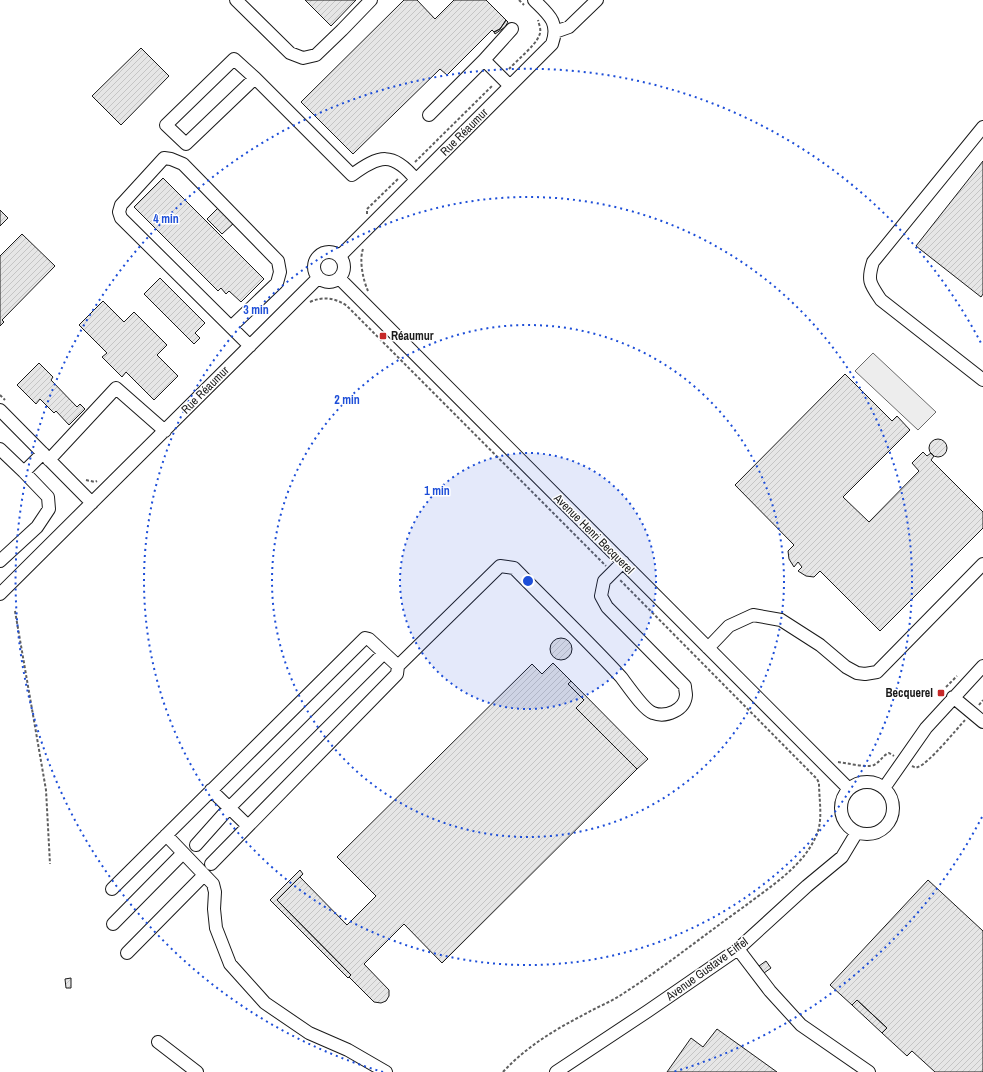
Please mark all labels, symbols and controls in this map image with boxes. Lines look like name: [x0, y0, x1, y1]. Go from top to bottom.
street label: Rue Réaumur: [437, 104, 492, 159]
text: 4 min: [153, 211, 179, 227]
text: 3 min: [243, 302, 269, 318]
place label: Réaumur: [391, 328, 434, 344]
marker: Réaumur: [378, 331, 388, 341]
street label: Rue Réaumur: [178, 362, 233, 417]
text: 2 min: [334, 392, 360, 408]
text: 1 min: [424, 483, 450, 499]
street label: Avenue Henri Becquerel: [550, 490, 638, 578]
centre of rings: [521, 574, 535, 588]
place label: Becquerel: [885, 685, 933, 701]
marker: Becquerel: [936, 688, 946, 698]
street label: Avenue Gustave Eiffel: [662, 934, 751, 1005]

